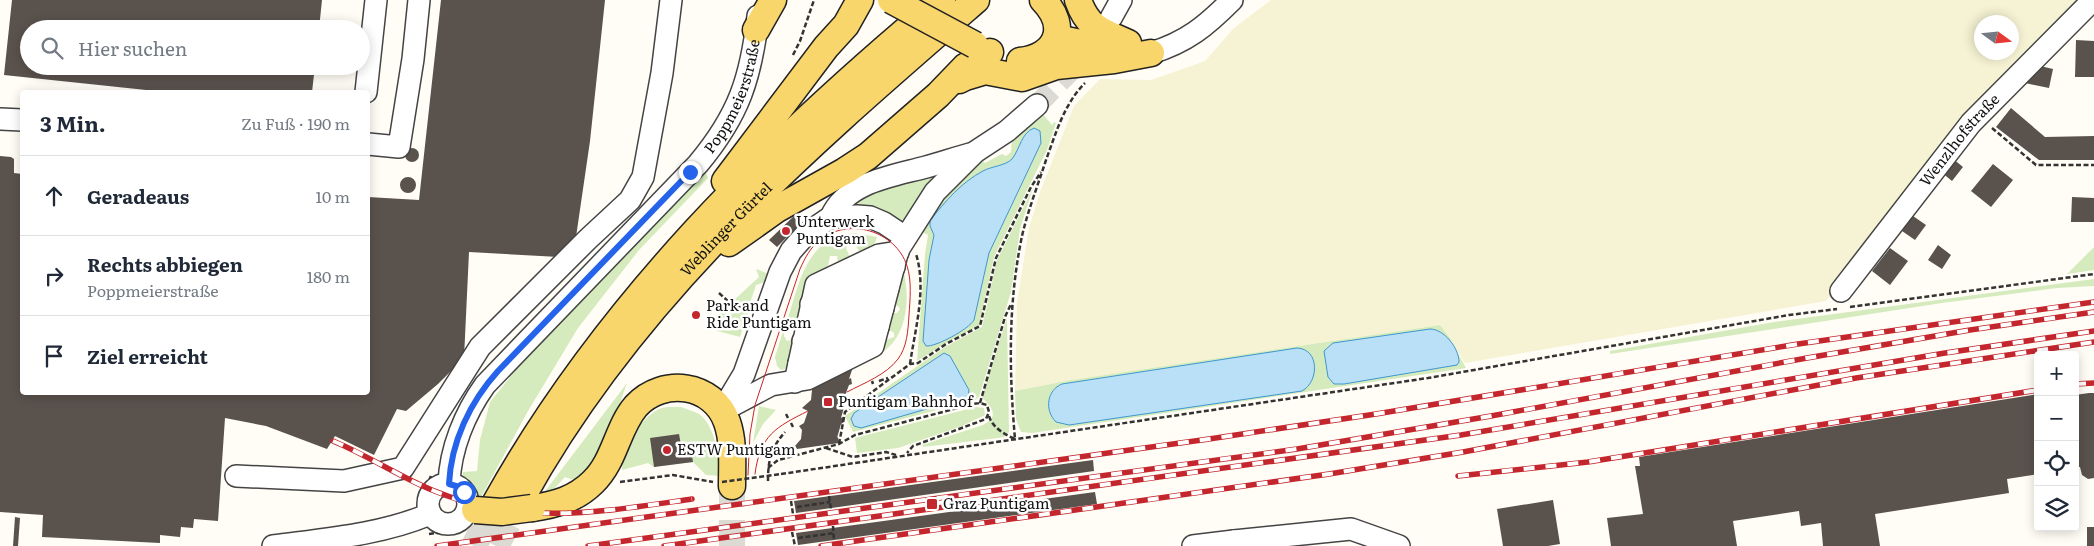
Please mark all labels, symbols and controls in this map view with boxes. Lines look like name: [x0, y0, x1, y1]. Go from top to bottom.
north arrow: [1974, 15, 2019, 60]
search box: [20, 20, 370, 75]
icon: search: [38, 34, 66, 62]
text: Hier suchen: [78, 34, 187, 62]
street label: Poppmeierstraße: [697, 37, 765, 158]
street label: Wenzlhofstraße: [1913, 87, 2004, 191]
text: 3 Min.: [40, 107, 106, 138]
text: Zu Fuß · 190 m: [241, 111, 350, 135]
route end: [679, 161, 702, 184]
street label: Weblinger Gürtel: [674, 176, 777, 281]
icon: ahead: [40, 182, 68, 210]
text: Geradeaus: [87, 182, 189, 210]
text: 10 m: [316, 184, 350, 208]
place label: Unterwerk Puntigam: [796, 209, 875, 249]
marker: Unterwerk Puntigam: [780, 225, 792, 237]
text: Rechts abbiegen: [87, 250, 243, 278]
icon: right: [40, 262, 68, 290]
text: 180 m: [307, 264, 350, 288]
text: Poppmeierstraße: [87, 278, 219, 302]
place label: Park and Ride Puntigam: [706, 293, 812, 333]
marker: Park and Ride Puntigam: [690, 309, 702, 321]
icon: arrive: [40, 342, 68, 370]
text: Ziel erreicht: [87, 342, 208, 370]
map controls: [2034, 351, 2079, 531]
button: +: [2034, 351, 2079, 396]
place label: Puntigam Bahnhof: [838, 389, 974, 412]
marker: Puntigam Bahnhof: [822, 396, 834, 408]
button: −: [2034, 396, 2079, 441]
place label: ESTW Puntigam: [677, 437, 796, 460]
button: locate: [2034, 441, 2079, 486]
marker: ESTW Puntigam: [661, 444, 673, 456]
route start: [453, 481, 476, 504]
button: layers: [2034, 486, 2079, 531]
place label: Graz Puntigam: [943, 491, 1050, 514]
marker: Graz Puntigam: [925, 497, 939, 511]

